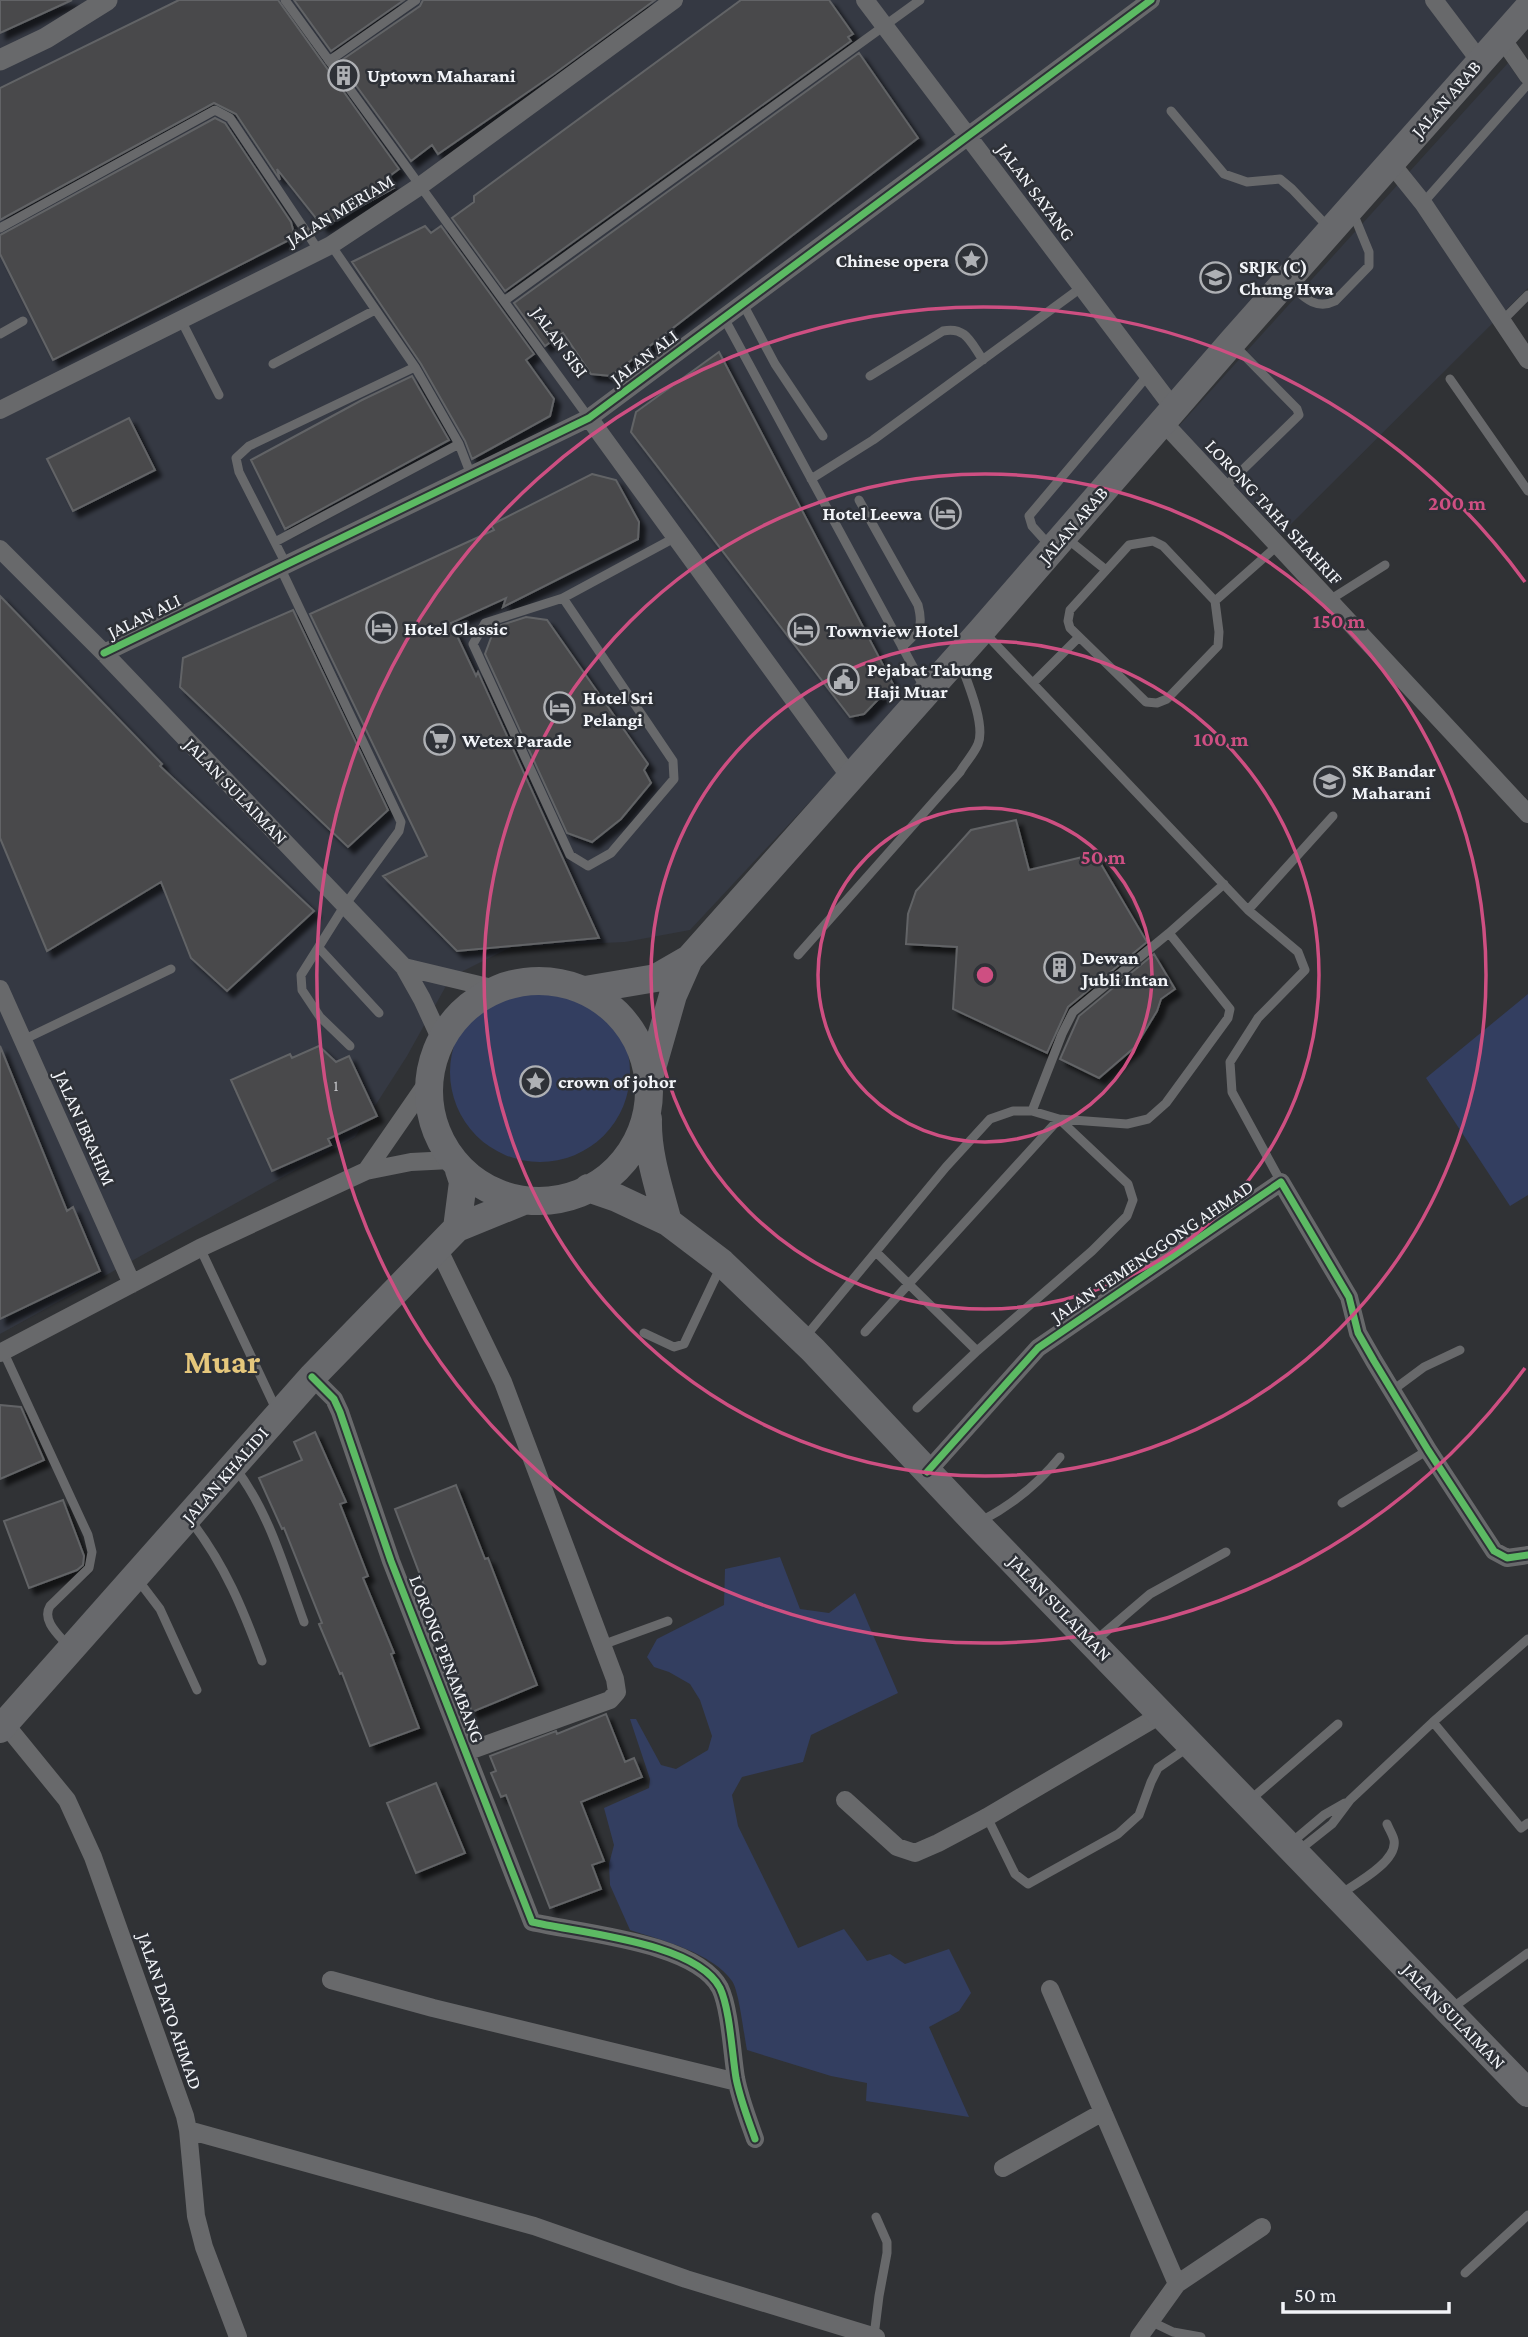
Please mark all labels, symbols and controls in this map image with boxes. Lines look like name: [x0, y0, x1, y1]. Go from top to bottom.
street label: JALAN ARAB: [1406, 56, 1485, 143]
building icon: Uptown Maharani: [327, 58, 361, 92]
place label: Uptown Maharani: [367, 65, 516, 86]
street label: JALAN SAYANG: [991, 138, 1079, 245]
street label: JALAN MERIAM: [281, 170, 398, 251]
place icon: Chinese opera: [955, 243, 989, 277]
place label: Chinese opera: [835, 250, 950, 271]
place label: SRJK (C) Chung Hwa: [1239, 256, 1334, 299]
school or university icon: SRJK (C) Chung Hwa: [1199, 260, 1233, 294]
street label: JALAN SISI: [526, 301, 593, 381]
street label: JALAN ALI: [605, 325, 682, 390]
street label: LORONG TAHA SHAHRIF: [1201, 435, 1347, 589]
street label: JALAN ARAB: [1033, 482, 1112, 569]
text: 200 m: [1428, 491, 1486, 515]
hotel icon: Hotel Leewa: [928, 496, 962, 530]
place label: Hotel Leewa: [823, 503, 923, 524]
street label: JALAN ALI: [102, 589, 184, 644]
text: 150 m: [1313, 609, 1366, 633]
hotel icon: Hotel Classic: [364, 611, 398, 645]
hotel icon: Townview Hotel: [786, 613, 820, 647]
place label: Hotel Classic: [404, 618, 508, 639]
place label: Townview Hotel: [826, 620, 959, 641]
place label: Pejabat Tabung Haji Muar: [867, 659, 993, 703]
public building icon: Pejabat Tabung Haji Muar: [827, 663, 861, 697]
place label: Hotel Sri Pelangi: [583, 687, 654, 730]
hotel icon: Hotel Sri Pelangi: [543, 691, 577, 725]
supermarket icon: Wetex Parade: [422, 723, 456, 757]
text: 100 m: [1193, 727, 1249, 751]
place label: Wetex Parade: [461, 730, 572, 751]
street label: JALAN SULAIMAN: [179, 732, 292, 848]
place label: SK Bandar Maharani: [1352, 760, 1436, 803]
school or university icon: SK Bandar Maharani: [1312, 764, 1346, 798]
text: 50 m: [1081, 845, 1126, 869]
place label: Dewan Jubli Intan: [1080, 947, 1168, 990]
building icon: Dewan Jubli Intan: [1042, 951, 1076, 985]
centre of rings: [973, 963, 997, 987]
place icon: crown of johor: [518, 1064, 552, 1098]
street label: JALAN IBRAHIM: [49, 1065, 120, 1189]
place label: crown of johor: [558, 1071, 677, 1093]
house number: 1: [333, 1077, 339, 1094]
street label: JALAN TEMENGGONG AHMAD: [1045, 1175, 1257, 1328]
district label: Muar: [184, 1343, 260, 1380]
street label: JALAN KHALIDI: [176, 1423, 272, 1529]
street label: JALAN SULAIMAN: [1003, 1549, 1116, 1665]
street label: LORONG PENAMBANG: [405, 1572, 489, 1746]
street label: JALAN DATO AHMAD: [133, 1928, 207, 2092]
street label: JALAN SULAIMAN: [1397, 1957, 1510, 2073]
scale bar: [1283, 2270, 1449, 2314]
text: 50 m: [1294, 2283, 1337, 2307]

